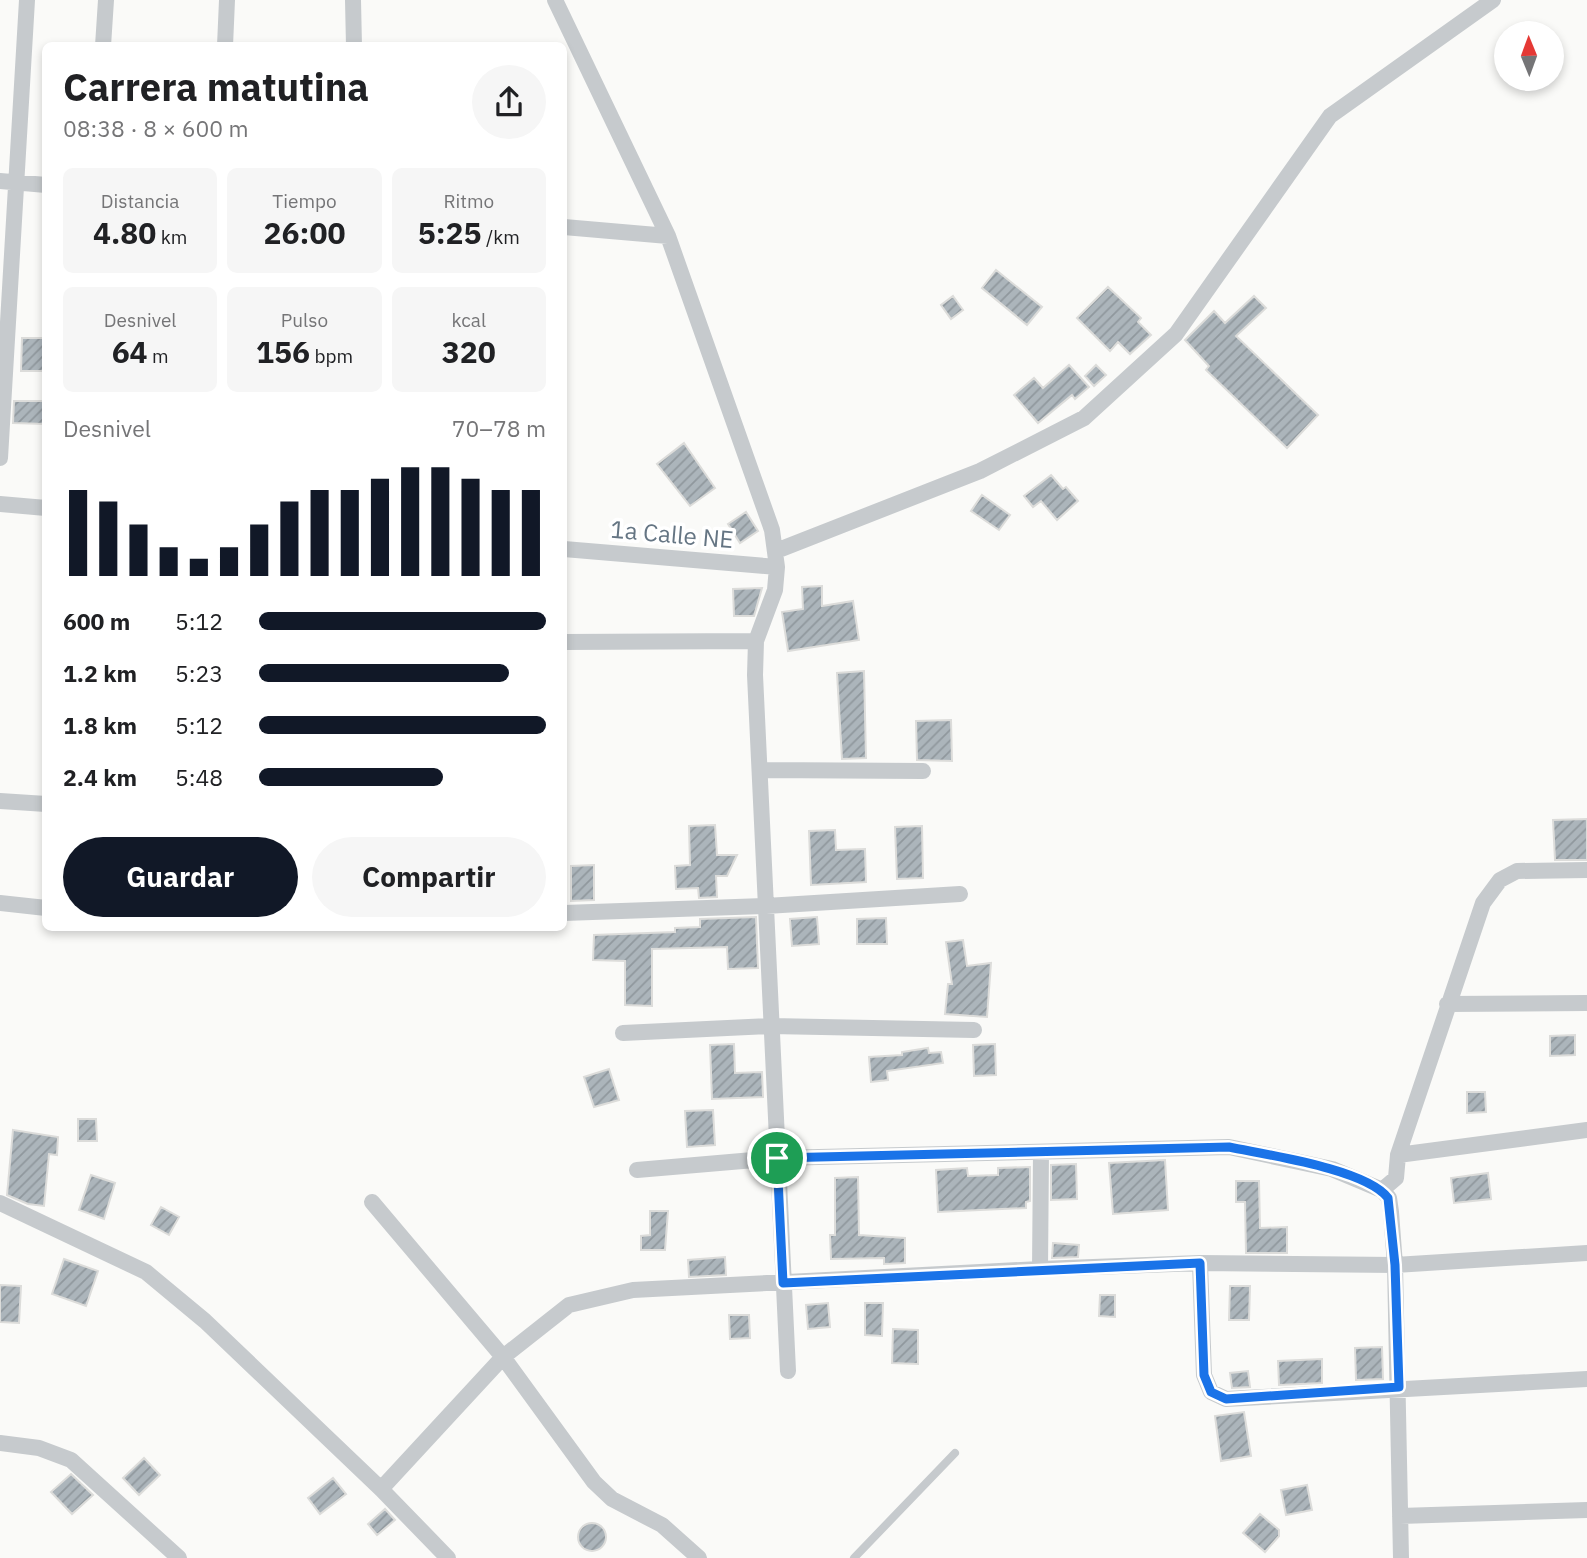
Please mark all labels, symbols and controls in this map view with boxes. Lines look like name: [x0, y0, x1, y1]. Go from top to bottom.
north arrow: [1494, 21, 1564, 91]
map controls: [1494, 21, 1564, 91]
text: Carrera matutina: [63, 62, 369, 111]
button: share: [472, 65, 546, 139]
text: 08:38 · 8 × 600 m: [63, 113, 249, 143]
text: Distancia: [101, 189, 180, 213]
text: Tiempo: [272, 189, 337, 213]
text: Ritmo: [443, 189, 494, 213]
text: 4.80: [93, 213, 156, 252]
text: 26:00: [264, 213, 345, 252]
text: 5:25: [418, 213, 482, 252]
text: km: [156, 225, 187, 249]
text: /km: [482, 225, 520, 249]
text: Desnivel: [104, 308, 177, 332]
text: Pulso: [281, 308, 328, 332]
text: kcal: [452, 308, 486, 332]
text: 64: [112, 332, 148, 371]
text: 156: [256, 332, 310, 371]
text: 320: [442, 332, 496, 371]
text: m: [148, 344, 169, 368]
text: bpm: [310, 344, 353, 368]
text: Desnivel: [63, 413, 151, 443]
text: 70–78 m: [452, 413, 546, 443]
street label: 1a Calle NE: [609, 513, 735, 555]
text: 600 m: [63, 606, 130, 636]
text: 5:12: [175, 606, 223, 636]
text: 1.2 km: [63, 658, 137, 688]
text: 5:23: [175, 658, 223, 688]
text: 1.8 km: [63, 710, 137, 740]
text: 5:12: [175, 710, 223, 740]
text: 2.4 km: [63, 762, 137, 792]
text: 5:48: [175, 762, 223, 792]
button: Guardar: [63, 837, 298, 917]
button: Compartir: [312, 837, 546, 917]
pin: [747, 1128, 807, 1188]
icon: arrive: [758, 1139, 796, 1177]

